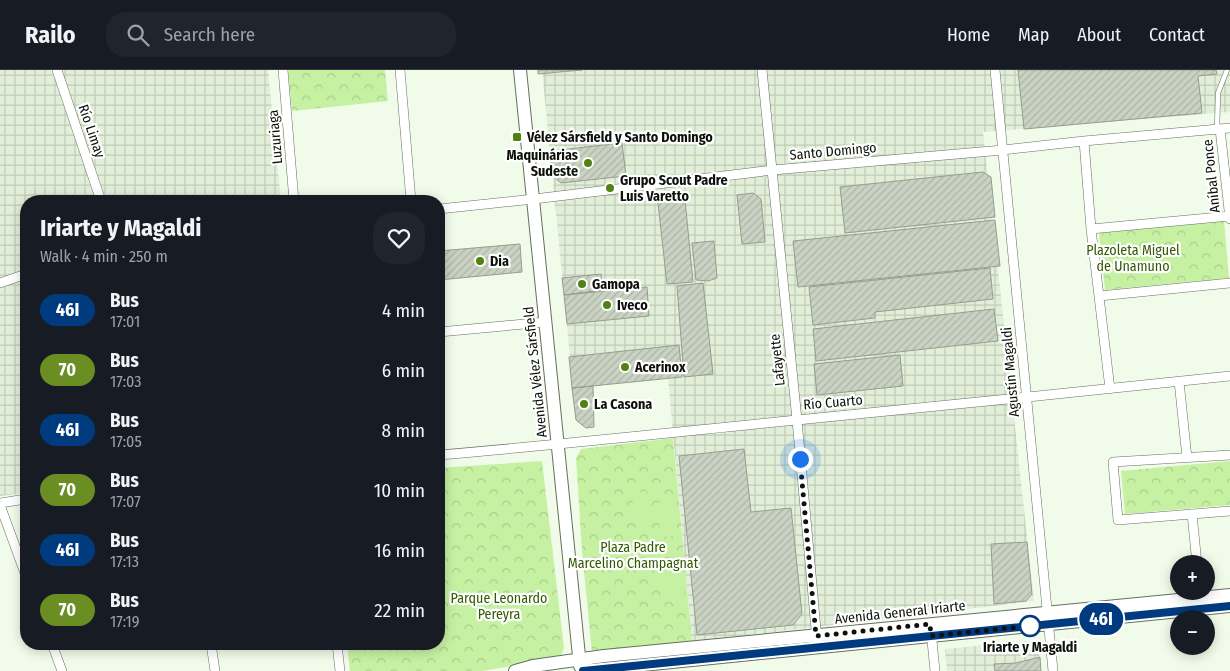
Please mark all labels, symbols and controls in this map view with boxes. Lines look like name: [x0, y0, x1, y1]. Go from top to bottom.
search box: [106, 12, 456, 57]
text: Railo: [25, 21, 76, 49]
icon: search: [124, 21, 152, 49]
text: Search here: [164, 23, 255, 46]
text: Home: [947, 24, 990, 46]
text: Map: [1018, 24, 1049, 46]
text: About: [1077, 24, 1121, 46]
text: Contact: [1149, 24, 1205, 46]
street label: Río Limay: [75, 102, 109, 161]
street label: Luzuriaga: [265, 109, 286, 165]
place label: Vélez Sársfield y Santo Domingo: [526, 129, 713, 146]
marker: Vélez Sársfield y Santo Domingo: [511, 131, 523, 143]
street label: Aníbal Ponce: [1199, 138, 1224, 214]
street label: Santo Domingo: [789, 139, 877, 164]
place label: Maquinárias Sudeste: [506, 147, 578, 180]
marker: Maquinárias Sudeste: [582, 157, 594, 169]
place label: Grupo Scout Padre Luis Varetto: [620, 172, 728, 205]
marker: Grupo Scout Padre Luis Varetto: [604, 182, 616, 194]
button: heart: [373, 212, 425, 264]
text: Iriarte y Magaldi: [40, 214, 202, 242]
park label: Plazoleta Miguel de Unamuno: [1086, 242, 1180, 275]
text: Walk · 4 min · 250 m: [40, 247, 168, 266]
place label: Dia: [490, 253, 509, 270]
marker: Dia: [474, 255, 486, 267]
place label: Gamopa: [592, 276, 640, 293]
marker: Gamopa: [576, 278, 588, 290]
text: Bus: [110, 289, 139, 312]
place label: Iveco: [617, 297, 648, 314]
text: 46I: [56, 299, 79, 321]
text: 4 min: [382, 299, 425, 322]
marker: Iveco: [601, 299, 613, 311]
street label: Avenida Vélez Sársfield: [520, 306, 551, 438]
text: 17:01: [110, 312, 140, 331]
street label: Agustín Magaldi: [998, 326, 1023, 418]
street label: Lafayette: [766, 333, 789, 387]
text: Bus: [110, 349, 139, 372]
text: 70: [59, 359, 76, 381]
text: 6 min: [382, 359, 425, 382]
place label: Acerinox: [634, 359, 686, 376]
marker: Acerinox: [619, 361, 631, 373]
text: 17:03: [110, 372, 142, 391]
street label: Río Cuarto: [803, 391, 863, 414]
place label: La Casona: [594, 396, 652, 413]
marker: La Casona: [578, 398, 590, 410]
text: Bus: [110, 409, 139, 432]
text: 46I: [56, 419, 79, 441]
text: 8 min: [382, 419, 425, 442]
text: 17:05: [110, 432, 142, 451]
your location: [788, 447, 813, 472]
text: Bus: [110, 469, 139, 492]
text: 70: [59, 479, 76, 501]
text: 10 min: [374, 479, 425, 502]
text: 17:07: [110, 492, 141, 511]
text: Bus: [110, 529, 139, 552]
text: 46I: [56, 539, 79, 561]
text: 16 min: [374, 539, 425, 562]
park label: Plaza Padre Marcelino Champagnat: [568, 539, 699, 572]
text: 17:13: [110, 552, 139, 571]
map controls: [1170, 555, 1215, 655]
button: +: [1170, 555, 1215, 600]
text: Bus: [110, 589, 139, 612]
park label: Parque Leonardo Pereyra: [451, 590, 547, 623]
street label: Avenida General Iriarte: [834, 597, 966, 628]
text: 70: [59, 599, 76, 621]
text: 22 min: [374, 599, 425, 622]
line badge: 46I: [1072, 603, 1130, 635]
text: 46I: [1089, 608, 1113, 630]
button: −: [1170, 610, 1215, 655]
text: 17:19: [110, 612, 139, 631]
marker: Iriarte y Magaldi: [1019, 615, 1041, 637]
place label: Iriarte y Magaldi: [983, 639, 1077, 656]

